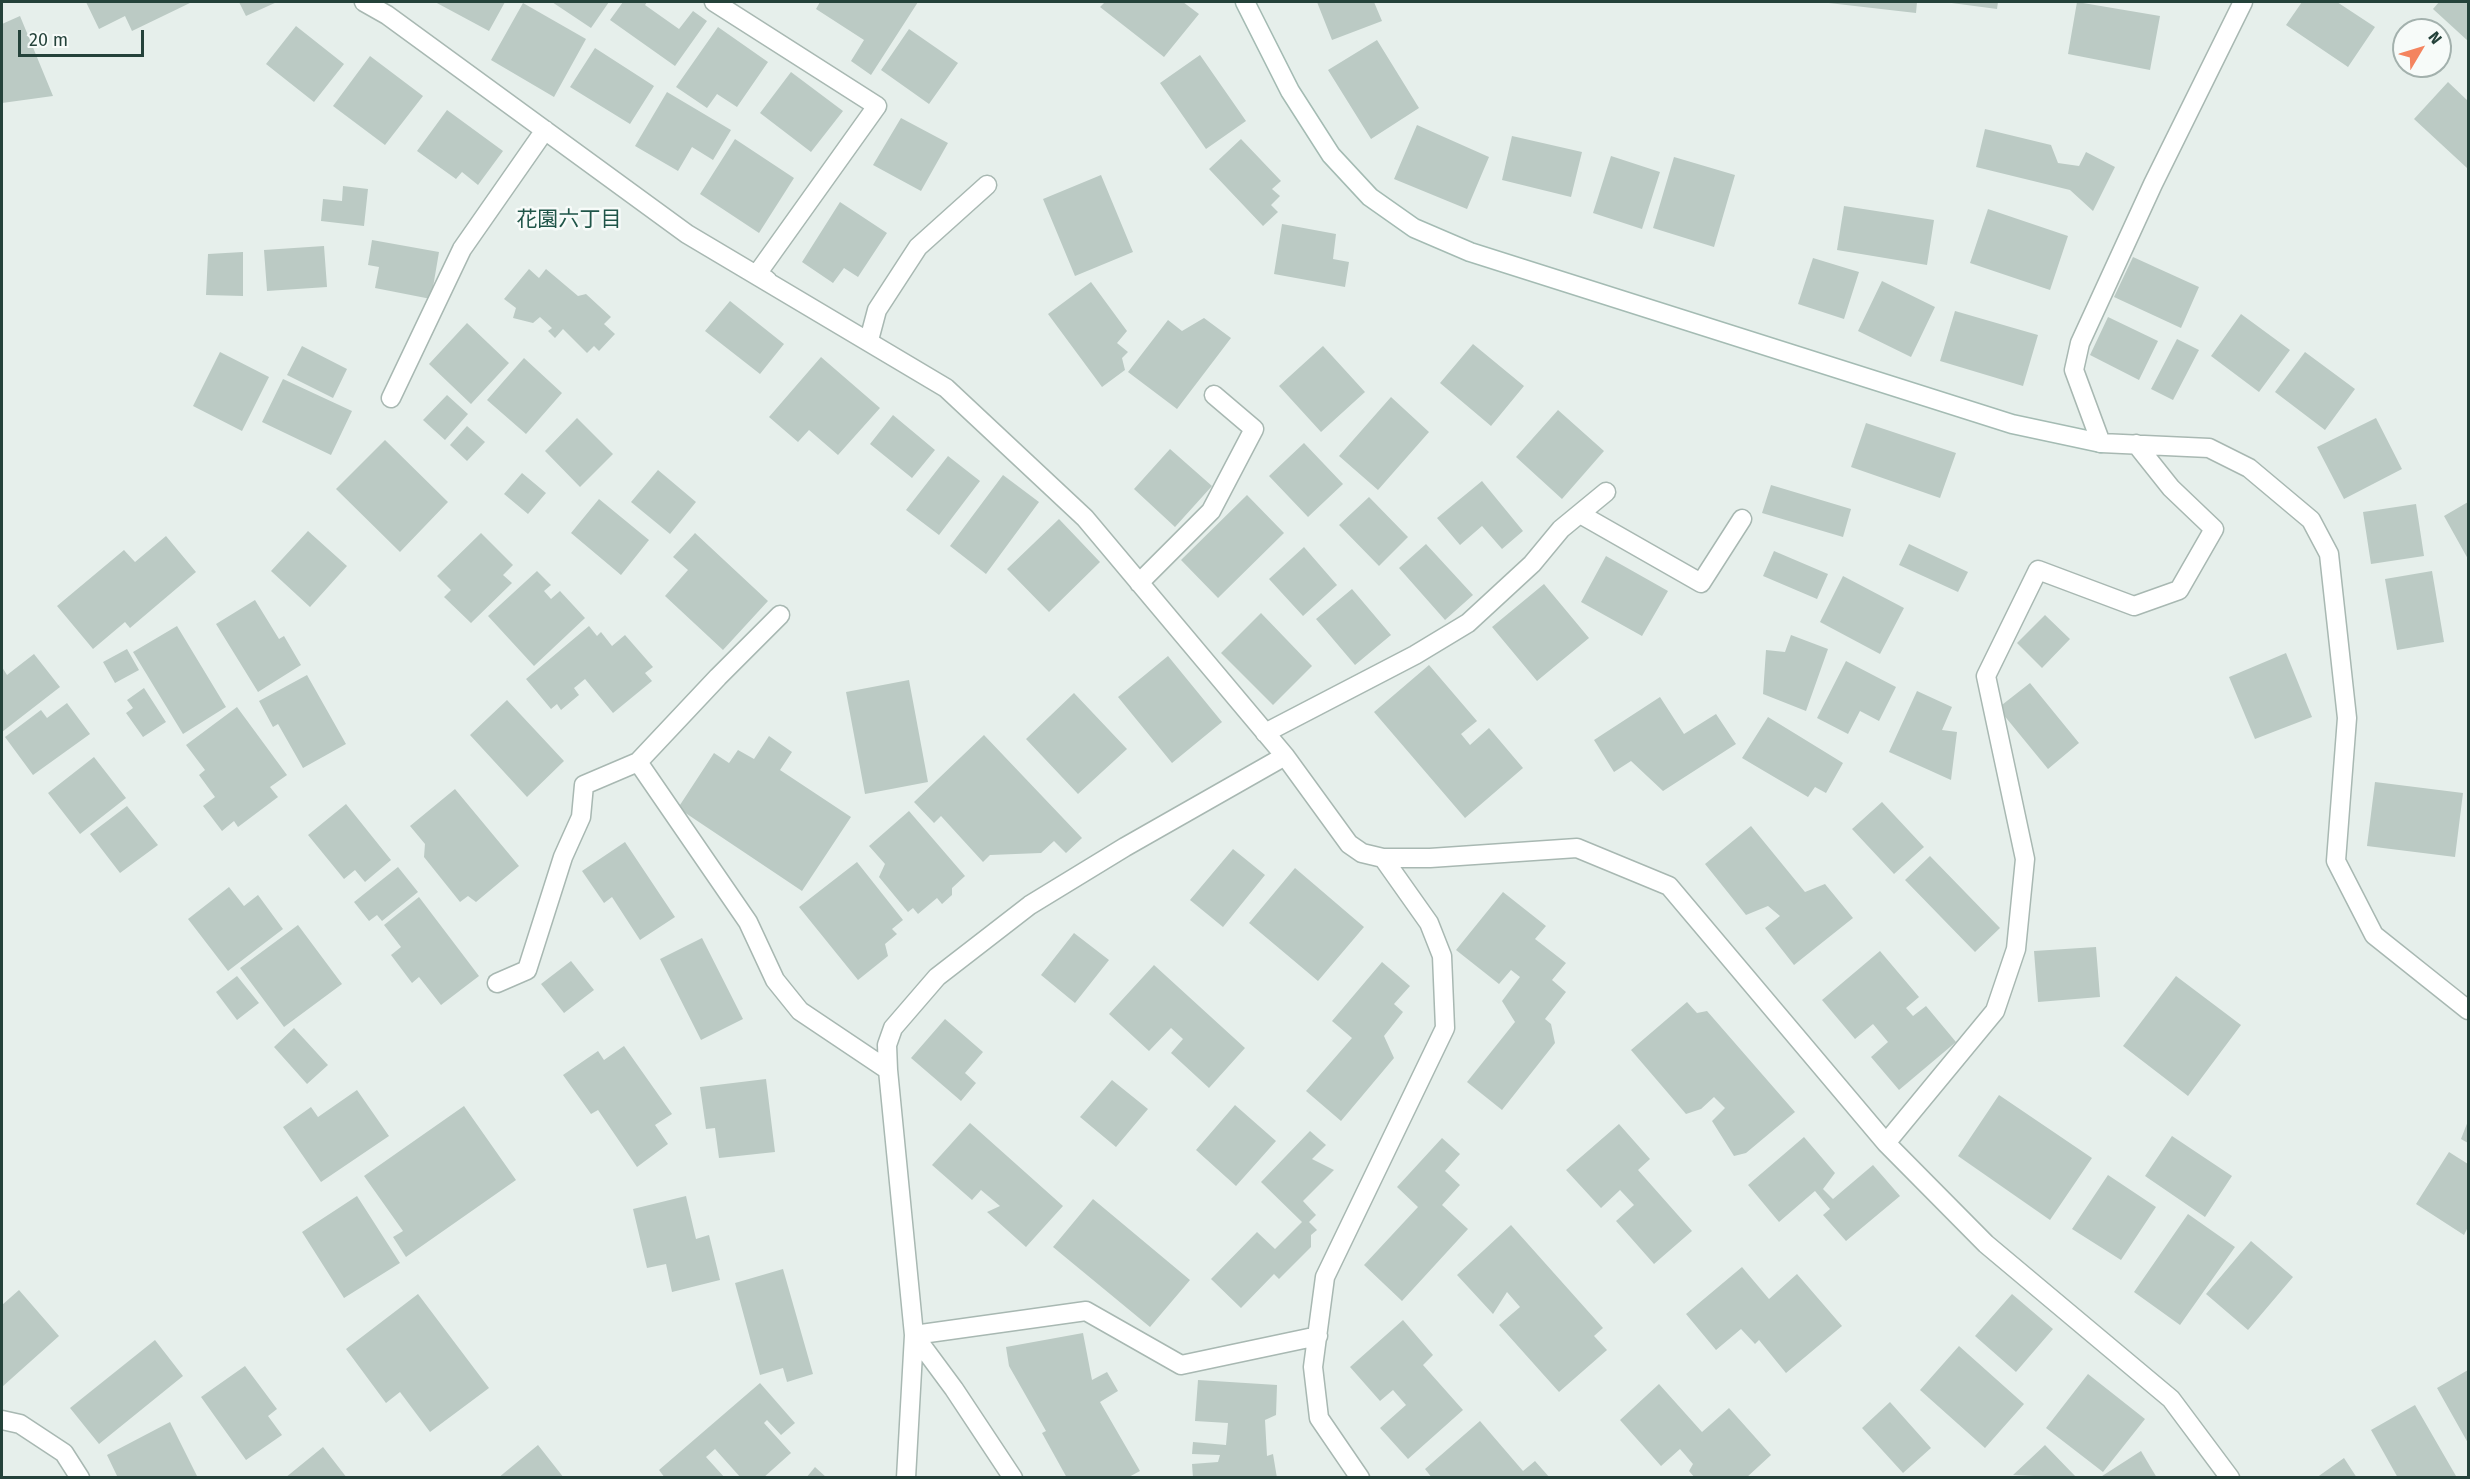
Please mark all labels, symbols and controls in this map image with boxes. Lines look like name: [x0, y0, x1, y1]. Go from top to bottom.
scale bar: [21, 18, 147, 56]
north arrow: [2392, 18, 2452, 78]
text: N: [2424, 28, 2446, 48]
text: 20 m: [29, 29, 68, 51]
district label: 花園六丁目: [517, 207, 621, 233]

